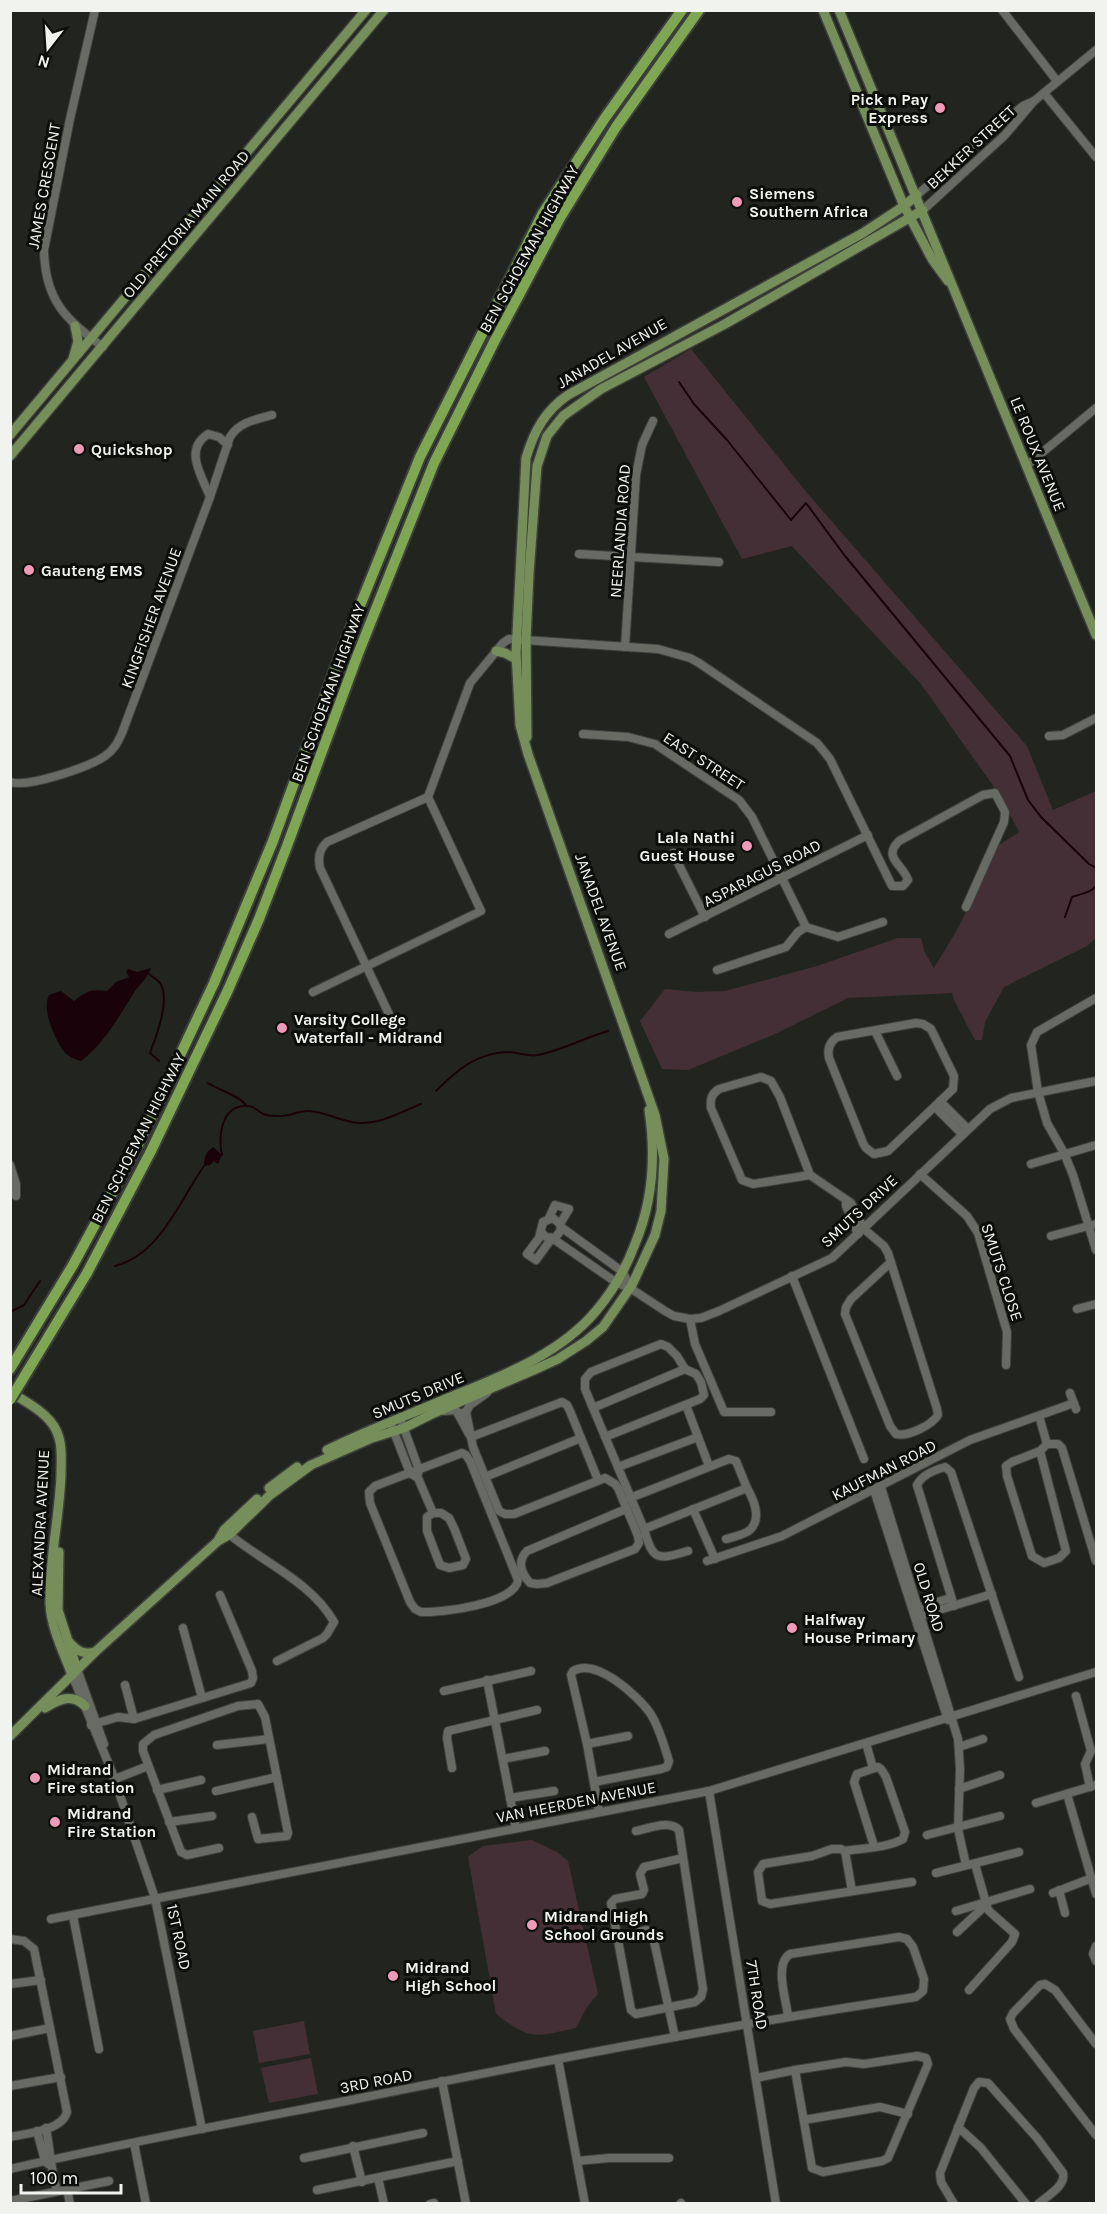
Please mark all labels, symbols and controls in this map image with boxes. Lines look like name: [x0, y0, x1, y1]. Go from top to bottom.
north arrow: [18, 18, 78, 78]
text: N: [35, 51, 52, 73]
place label: Pick n Pay Express: [851, 90, 928, 127]
street label: BEKKER STREET: [923, 101, 1019, 193]
marker: Pick n Pay Express: [933, 101, 947, 115]
street label: JAMES CRESCENT: [24, 121, 64, 251]
street label: OLD PRETORIA MAIN ROAD: [119, 146, 253, 302]
street label: BEN SCHOEMAN HIGHWAY: [475, 162, 583, 336]
place label: Siemens Southern Africa: [749, 184, 868, 221]
marker: Siemens Southern Africa: [730, 195, 744, 209]
street label: JANADEL AVENUE: [554, 314, 670, 392]
street label: LE ROUX AVENUE: [1006, 394, 1070, 514]
place label: Quickshop: [91, 440, 173, 459]
marker: Quickshop: [72, 442, 86, 456]
street label: NEERLANDIA ROAD: [606, 463, 634, 599]
street label: KINGFISHER AVENUE: [117, 545, 185, 691]
place label: Gauteng EMS: [41, 561, 143, 580]
marker: Gauteng EMS: [22, 563, 36, 577]
street label: BEN SCHOEMAN HIGHWAY: [287, 601, 369, 785]
street label: EAST STREET: [660, 728, 748, 794]
place label: Lala Nathi Guest House: [640, 828, 735, 865]
street label: ASPARAGUS ROAD: [700, 835, 824, 911]
marker: Lala Nathi Guest House: [740, 839, 754, 853]
street label: JANADEL AVENUE: [571, 851, 631, 973]
place label: Varsity College Waterfall - Midrand: [294, 1010, 443, 1047]
marker: Varsity College Waterfall - Midrand: [275, 1021, 289, 1035]
street label: BEN SCHOEMAN HIGHWAY: [87, 1050, 189, 1226]
street label: SMUTS DRIVE: [817, 1171, 901, 1251]
street label: SMUTS CLOSE: [977, 1221, 1027, 1323]
street label: SMUTS DRIVE: [369, 1367, 467, 1423]
street label: KAUFMAN ROAD: [828, 1435, 940, 1505]
street label: ALEXANDRA AVENUE: [27, 1449, 53, 1597]
street label: OLD ROAD: [909, 1560, 949, 1634]
place label: Halfway House Primary: [804, 1610, 915, 1647]
marker: Halfway House Primary: [785, 1621, 799, 1635]
place label: Midrand Fire station: [47, 1760, 135, 1797]
marker: Midrand Fire station: [28, 1771, 42, 1785]
street label: VAN HEERDEN AVENUE: [495, 1777, 657, 1827]
place label: Midrand Fire Station: [67, 1804, 156, 1841]
marker: Midrand Fire Station: [48, 1815, 62, 1829]
street label: 1ST ROAD: [163, 1902, 195, 1972]
place label: Midrand High School Grounds: [544, 1907, 664, 1944]
marker: Midrand High School Grounds: [525, 1918, 539, 1932]
place label: Midrand High School: [405, 1958, 497, 1995]
street label: 7TH ROAD: [742, 1959, 772, 2031]
marker: Midrand High School: [386, 1969, 400, 1983]
street label: 3RD ROAD: [338, 2065, 414, 2097]
scale bar: [21, 2157, 122, 2195]
text: 100 m: [30, 2167, 78, 2189]

